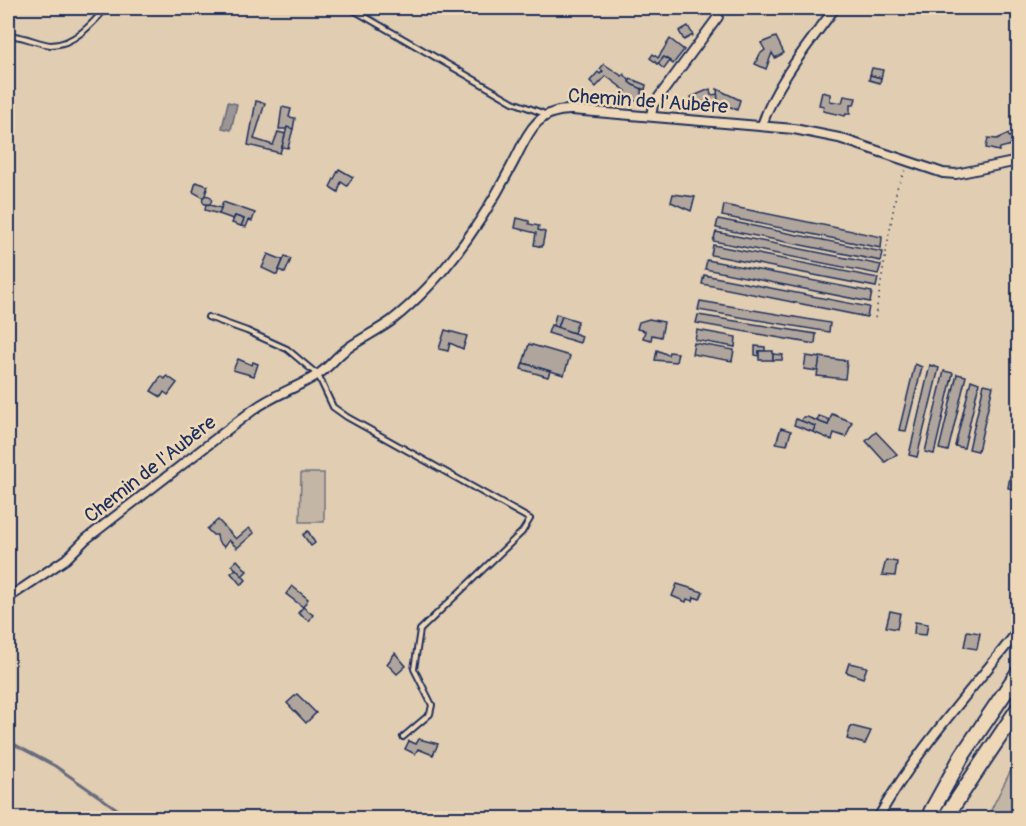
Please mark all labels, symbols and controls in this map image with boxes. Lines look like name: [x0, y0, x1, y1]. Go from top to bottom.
street label: Chemin de l'Aubère: [567, 83, 729, 119]
street label: Chemin de l'Aubère: [79, 410, 221, 528]

